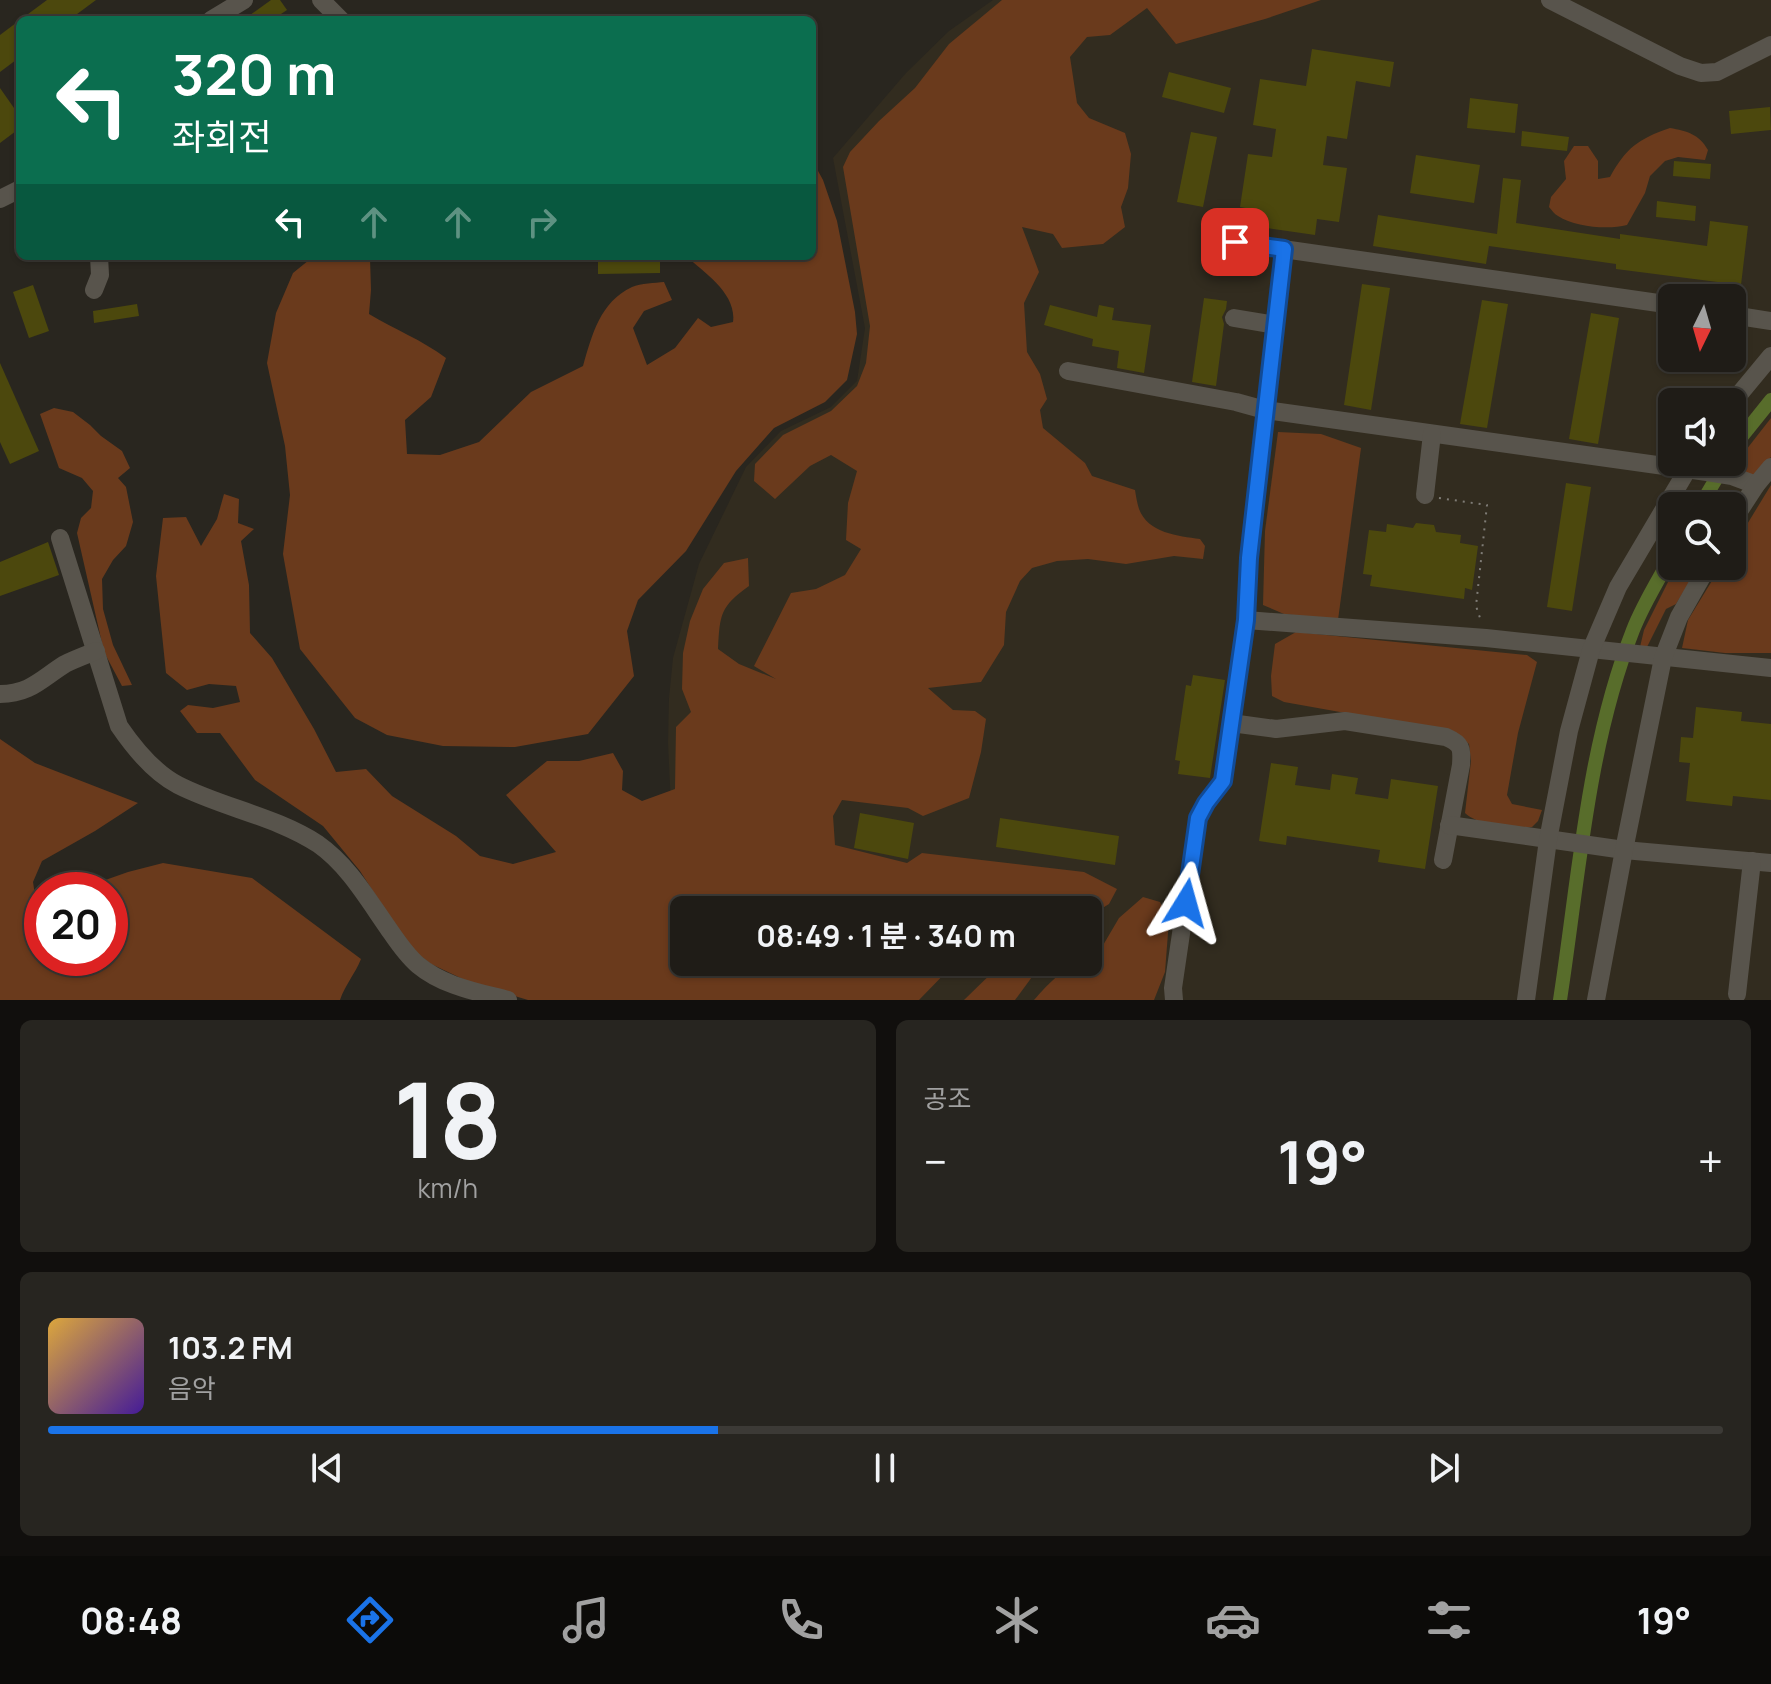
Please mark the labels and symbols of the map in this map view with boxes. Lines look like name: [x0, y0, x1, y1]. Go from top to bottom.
pin: [1201, 208, 1269, 276]
north arrow: [1658, 284, 1746, 372]
position arrow: [1144, 861, 1228, 945]
speed limit sign: 20: [24, 872, 128, 976]

